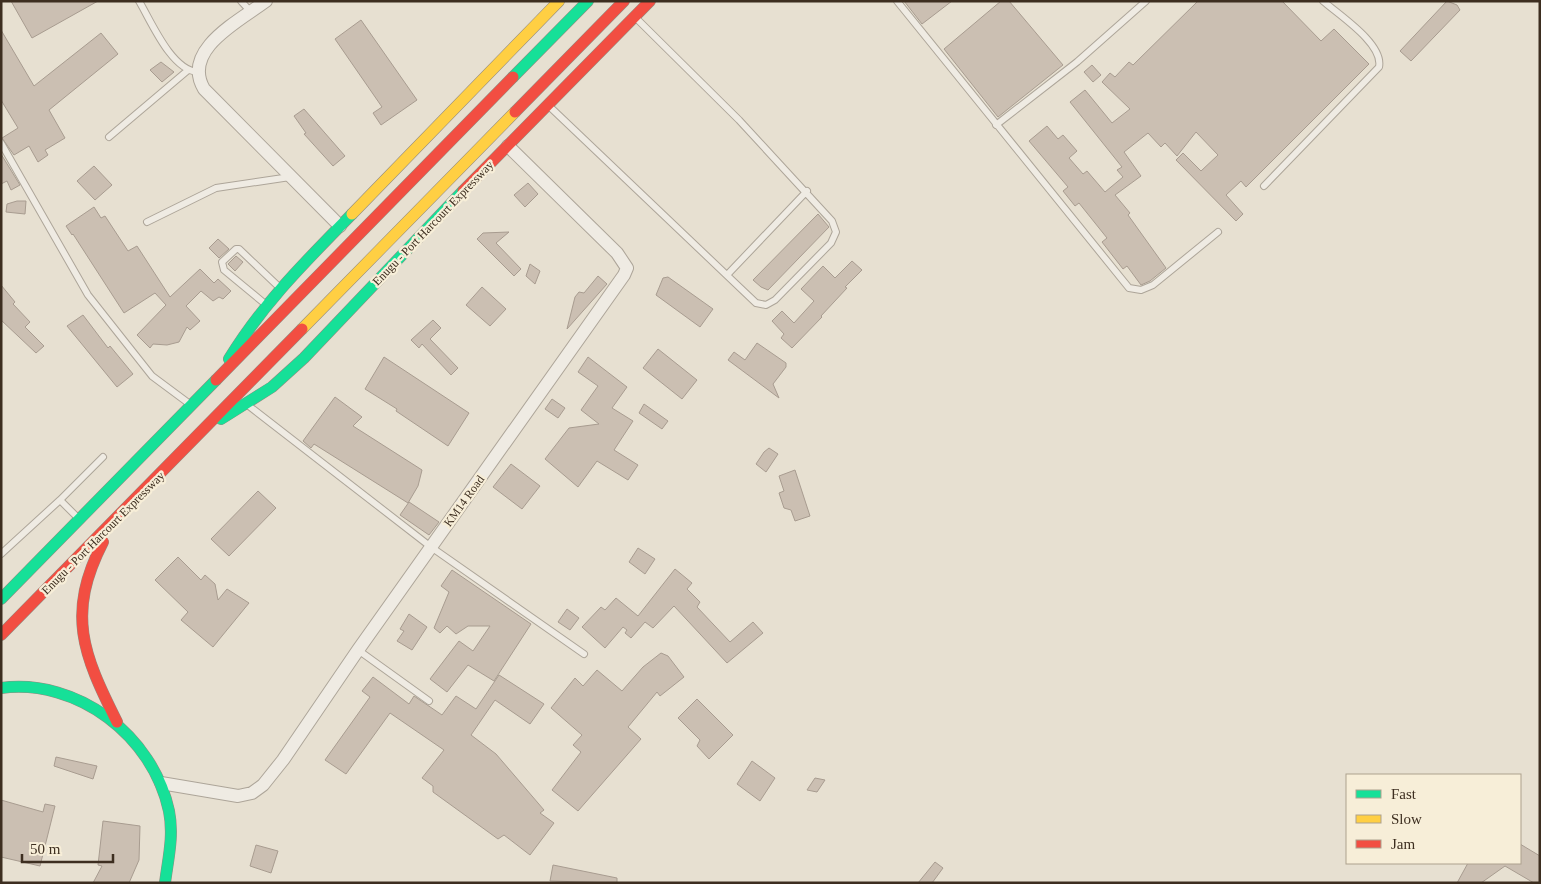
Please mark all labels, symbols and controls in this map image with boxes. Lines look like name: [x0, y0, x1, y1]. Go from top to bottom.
street label: Enugu - Port Harcourt Expressway: [370, 158, 496, 288]
street label: Enugu - Port Harcourt Expressway: [39, 469, 167, 597]
street label: KM14 Road: [441, 473, 487, 529]
legend: [1346, 774, 1521, 864]
text: Fast: [1391, 786, 1417, 802]
text: Slow: [1391, 811, 1422, 827]
scale bar: [22, 832, 114, 864]
text: Jam: [1391, 836, 1415, 852]
text: 50 m: [30, 841, 61, 857]

